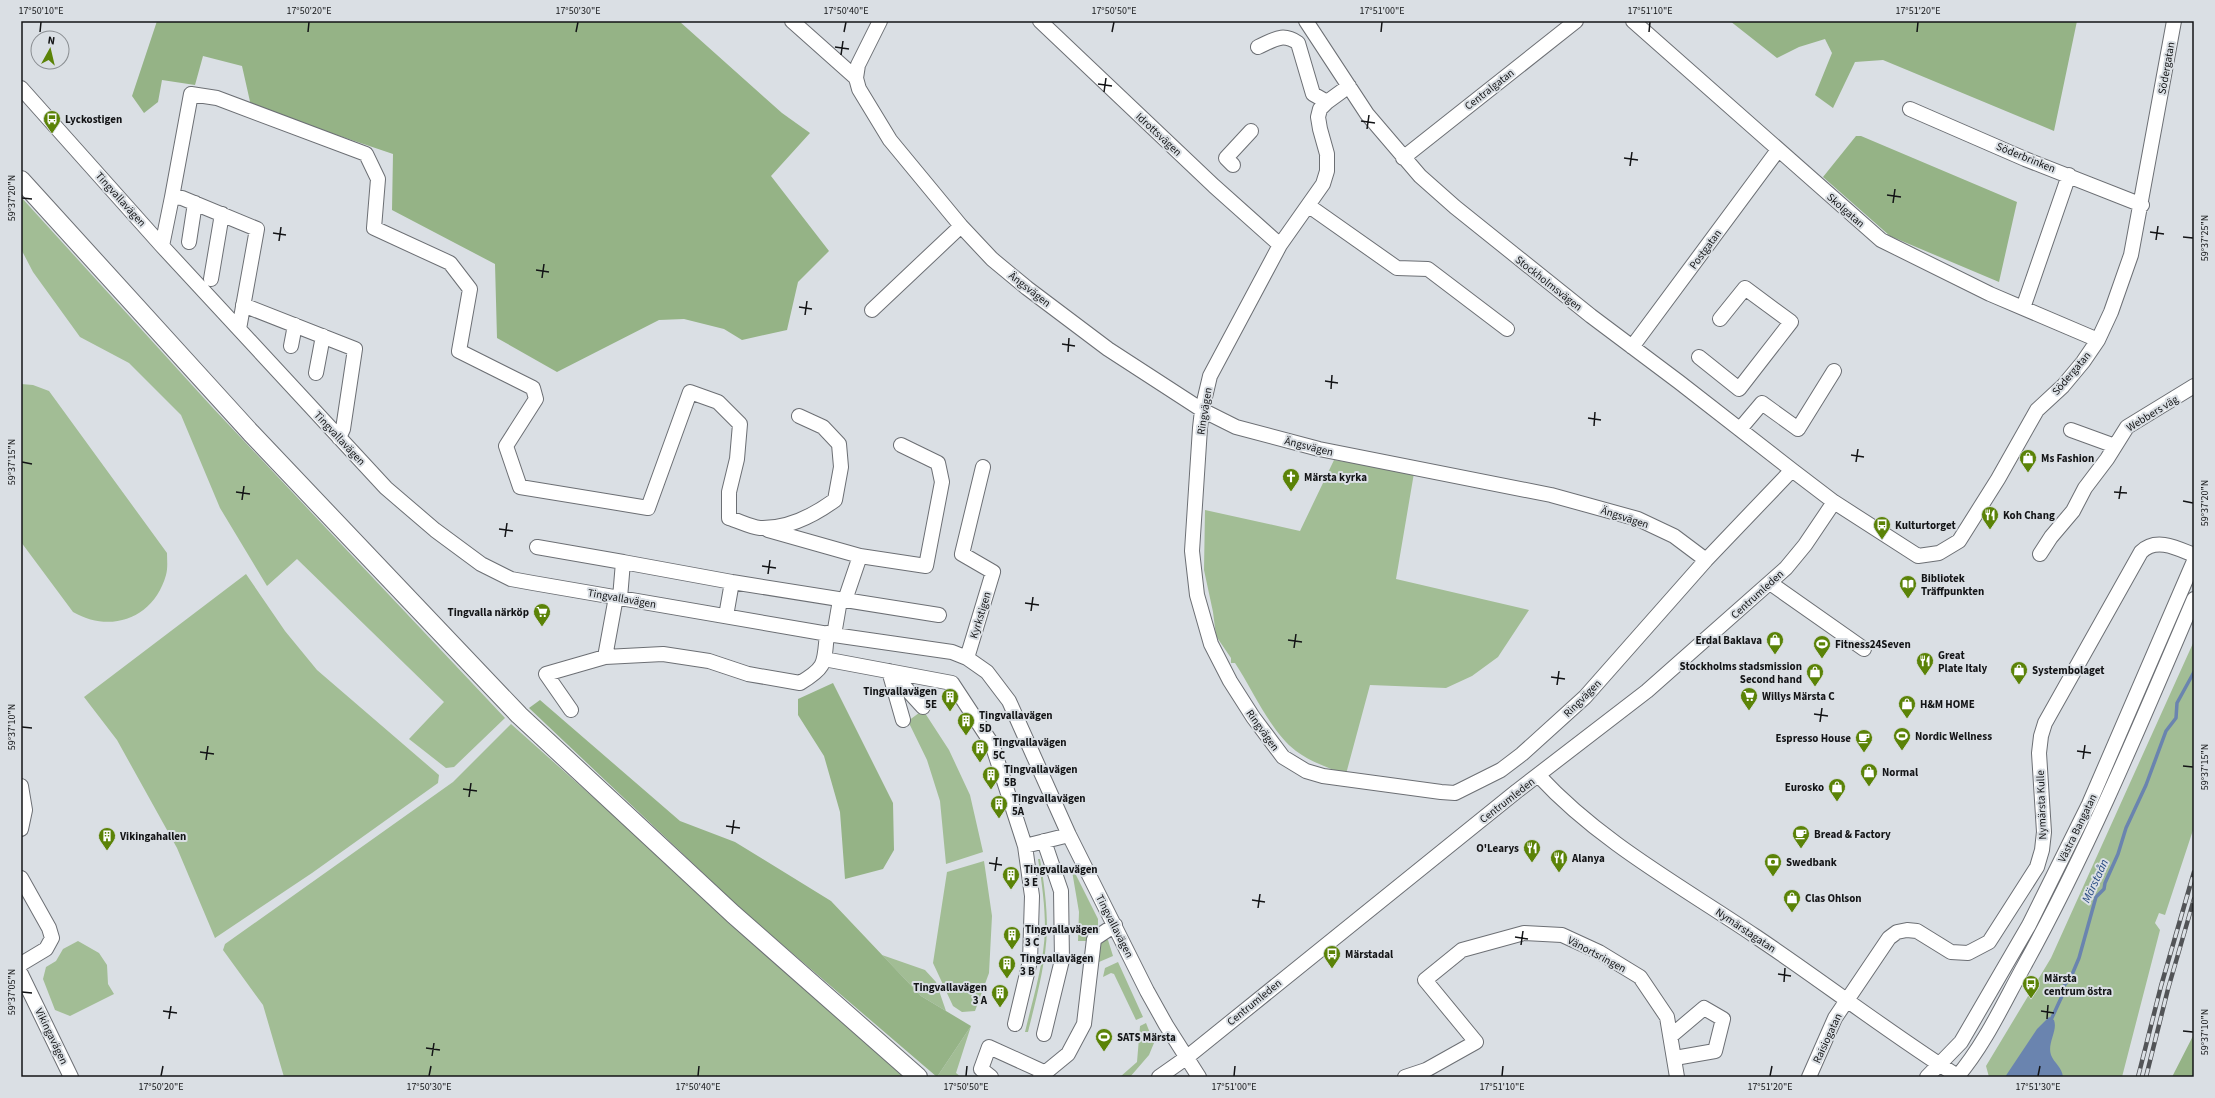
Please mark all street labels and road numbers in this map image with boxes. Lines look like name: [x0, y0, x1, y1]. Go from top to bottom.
street label: Södergatan: [2155, 41, 2178, 95]
street label: Centralgatan: [1461, 65, 1517, 114]
street label: Idrottsvägen: [1133, 109, 1185, 159]
street label: Söderbrinken: [1994, 139, 2058, 176]
street label: Tingvallavägen: [92, 169, 149, 230]
street label: Skolgatan: [1824, 190, 1868, 231]
street label: Postgatan: [1686, 226, 1725, 272]
street label: Stockholmsvägen: [1512, 252, 1585, 314]
street label: Ängsvägen: [1006, 268, 1054, 311]
street label: Södergatan: [2049, 348, 2094, 398]
street label: Ringvägen: [1193, 386, 1216, 436]
street label: Webbers väg: [2124, 391, 2181, 435]
street label: Tingvallavägen: [311, 408, 369, 469]
street label: Ängsvägen: [1283, 433, 1335, 460]
street label: Ängsvägen: [1599, 503, 1651, 532]
street label: Centrumleden: [1728, 567, 1787, 622]
street label: Tingvallavägen: [587, 585, 657, 612]
street label: Kyrkstigen: [966, 590, 995, 640]
street label: Ringvägen: [1560, 676, 1605, 721]
street label: Ringvägen: [1242, 707, 1283, 754]
street label: Nymärsta Kulle: [2033, 769, 2050, 840]
street label: Centrumleden: [1477, 774, 1538, 827]
street label: Västra Bangatan: [2054, 792, 2100, 865]
street label: Tingvallavägen: [1092, 892, 1137, 960]
street label: Nymärstagatan: [1713, 905, 1779, 956]
street label: Vänortsringen: [1565, 933, 1629, 976]
street label: Centrumleden: [1224, 976, 1285, 1029]
street label: Vikingavägen: [31, 1006, 72, 1067]
street label: Raisiogatan: [1809, 1011, 1846, 1066]

